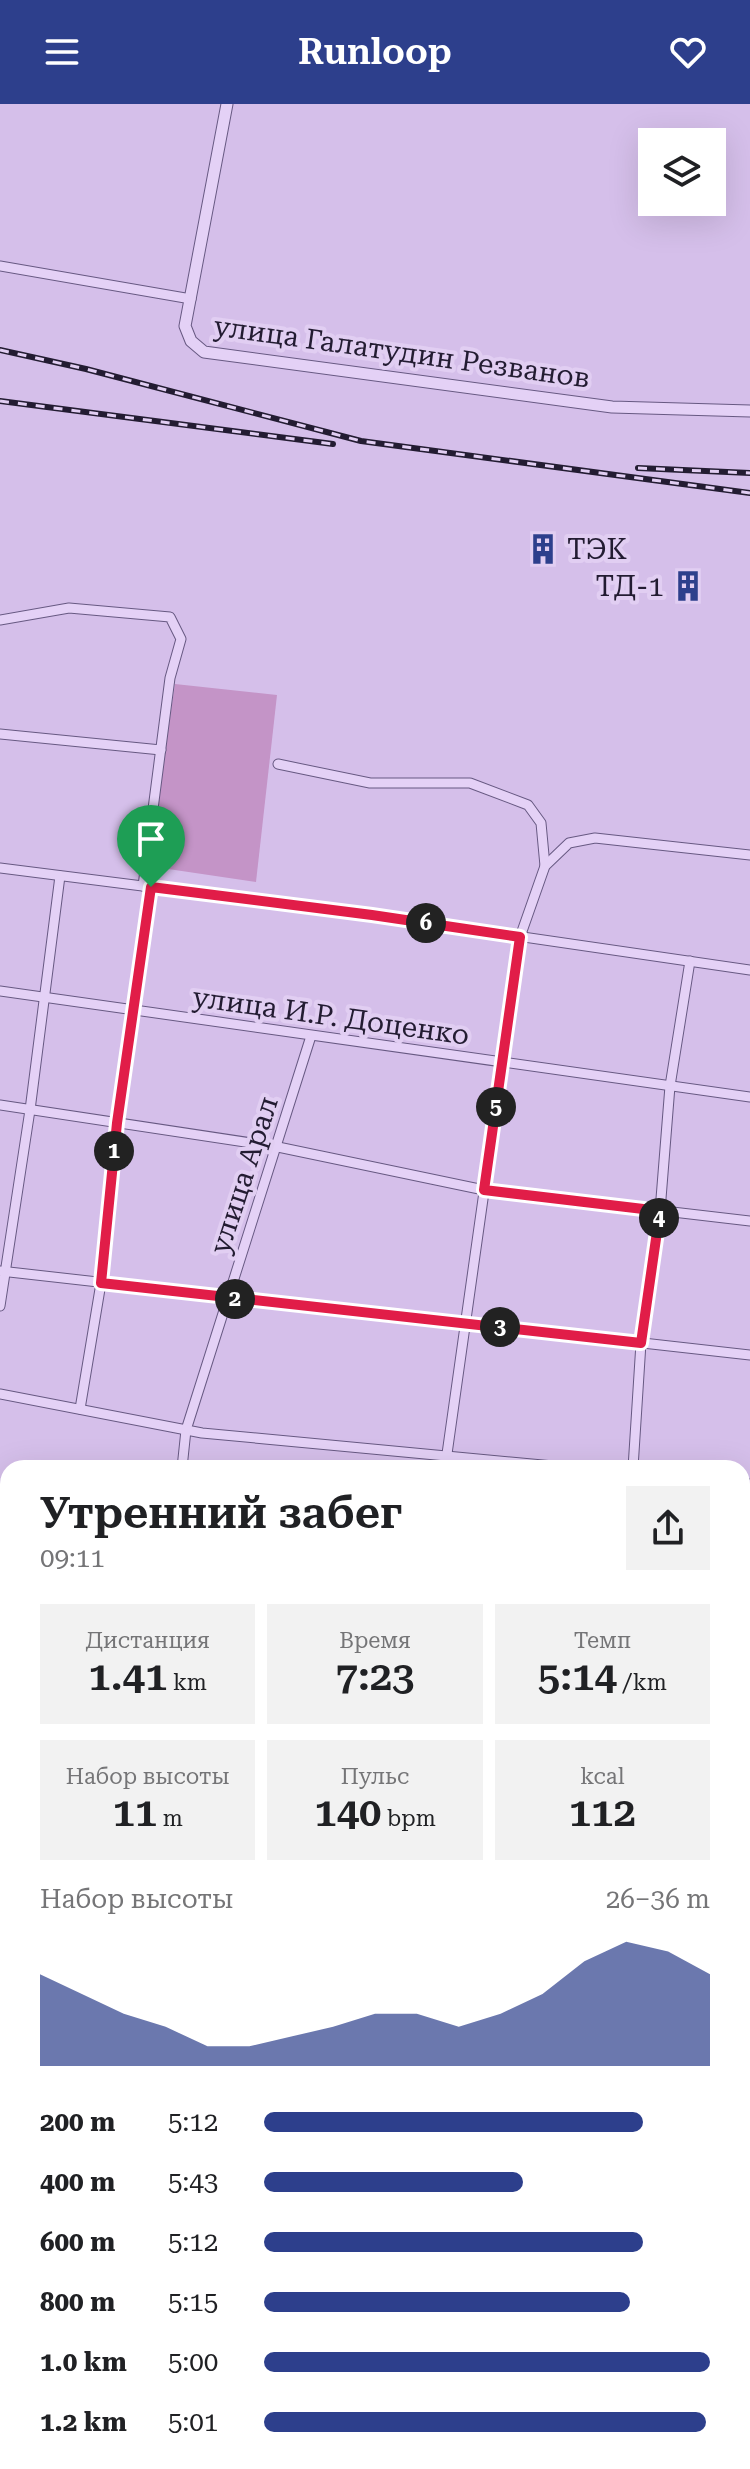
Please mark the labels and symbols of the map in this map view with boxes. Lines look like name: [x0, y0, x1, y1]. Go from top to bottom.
street label: улица Галатудин Резванов: [212, 309, 592, 395]
building icon: ТЭК: [526, 532, 560, 566]
place label: ТЭК: [567, 533, 627, 566]
building icon: ТД-1: [671, 569, 705, 603]
place label: ТД-1: [596, 570, 664, 603]
pin: [117, 805, 185, 887]
pin: 6: [406, 903, 446, 943]
street label: улица И.Р. Доценко: [191, 980, 471, 1052]
pin: 5: [476, 1087, 516, 1127]
street label: улица Арал: [203, 1092, 285, 1258]
pin: 1: [94, 1131, 134, 1171]
pin: 4: [639, 1198, 679, 1238]
pin: 2: [215, 1279, 255, 1319]
pin: 3: [480, 1307, 520, 1347]

